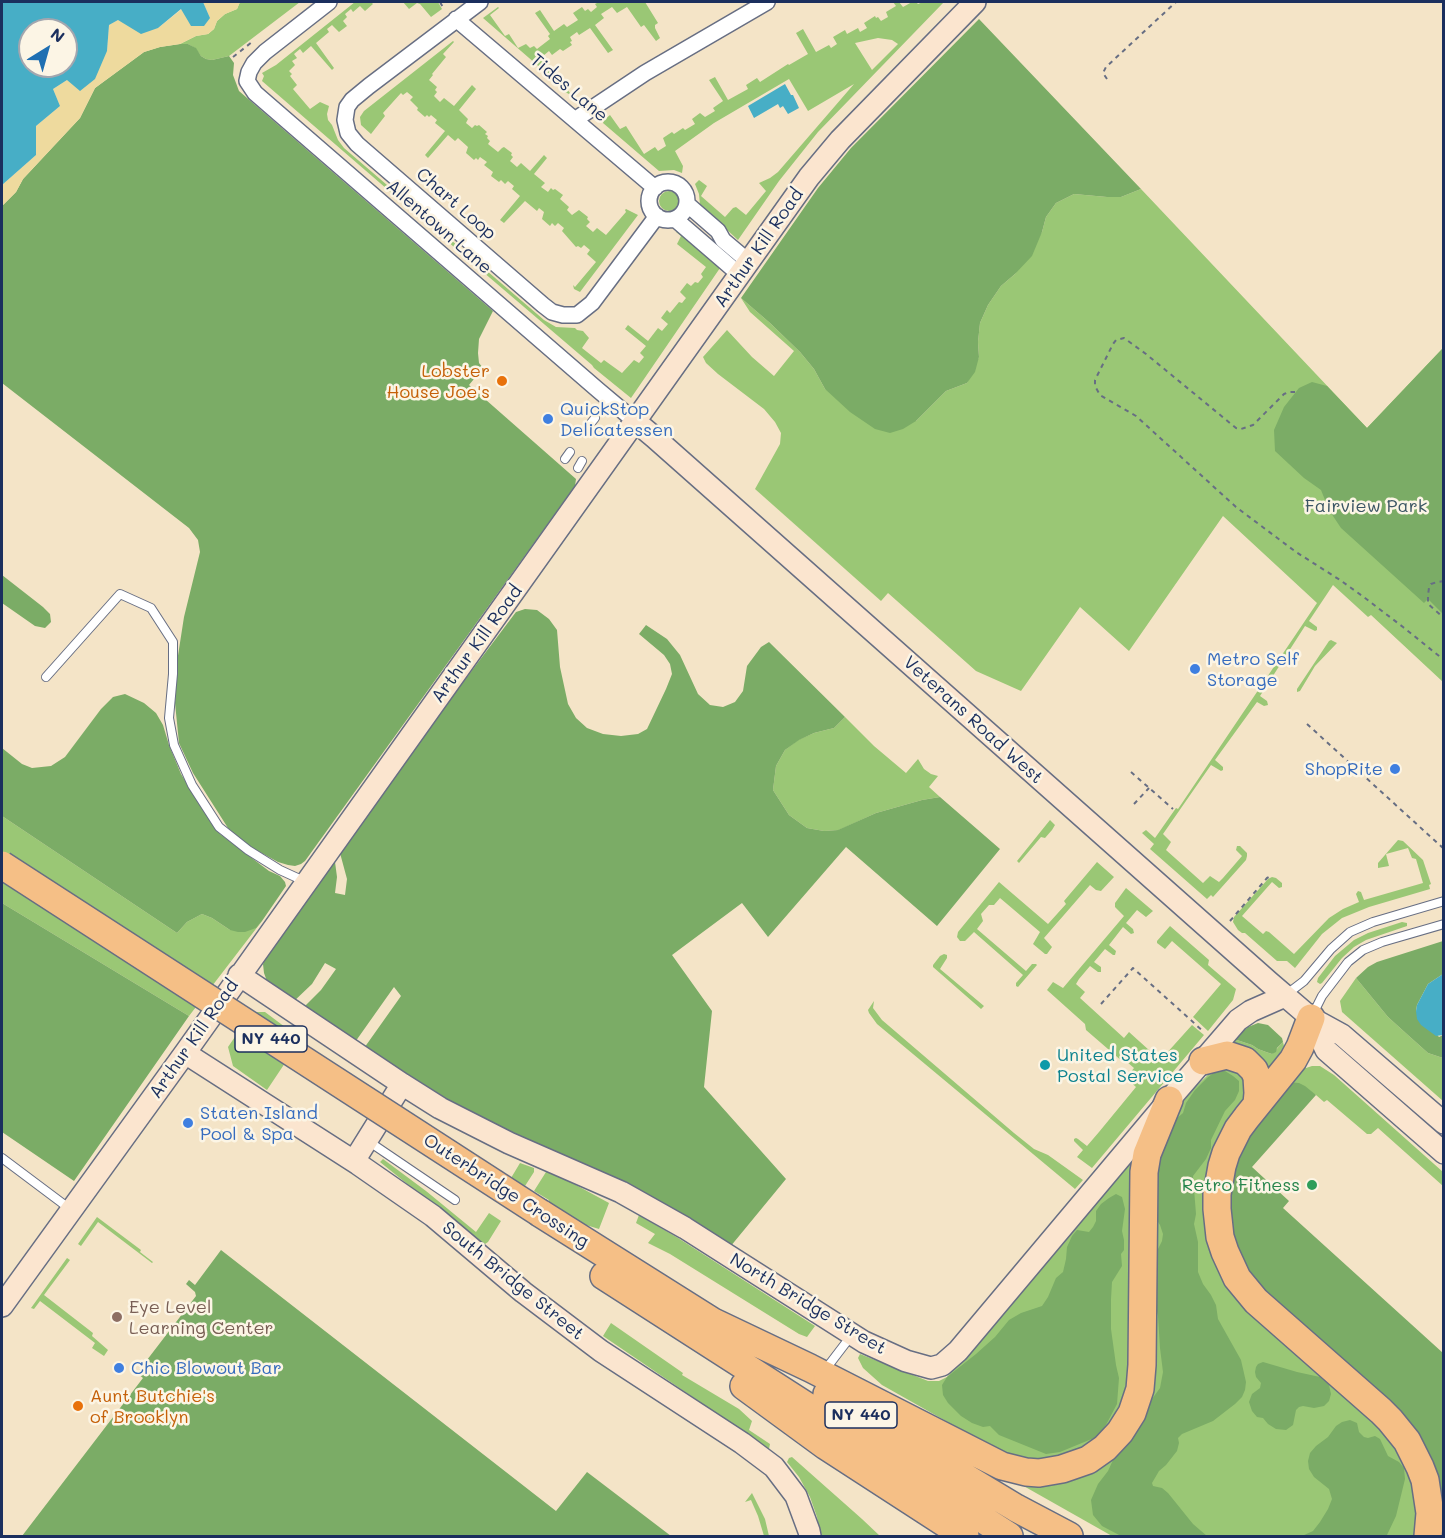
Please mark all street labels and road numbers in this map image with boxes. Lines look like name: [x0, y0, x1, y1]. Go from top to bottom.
street label: Tides Lane: [526, 49, 612, 127]
street label: Chart Loop: [412, 163, 500, 245]
street label: Allentown Lane: [382, 175, 496, 279]
street label: Arthur Kill Road: [710, 184, 808, 312]
street label: Arthur Kill Road: [427, 581, 527, 707]
street label: Veterans Road West: [899, 652, 1047, 788]
street label: Arthur Kill Road: [145, 975, 243, 1103]
road number: NY 440: [235, 1026, 307, 1052]
street label: Outerbridge Crossing: [419, 1129, 593, 1253]
street label: South Bridge Street: [438, 1217, 588, 1345]
street label: North Bridge Street: [726, 1249, 890, 1359]
road number: NY 440: [825, 1402, 897, 1428]

